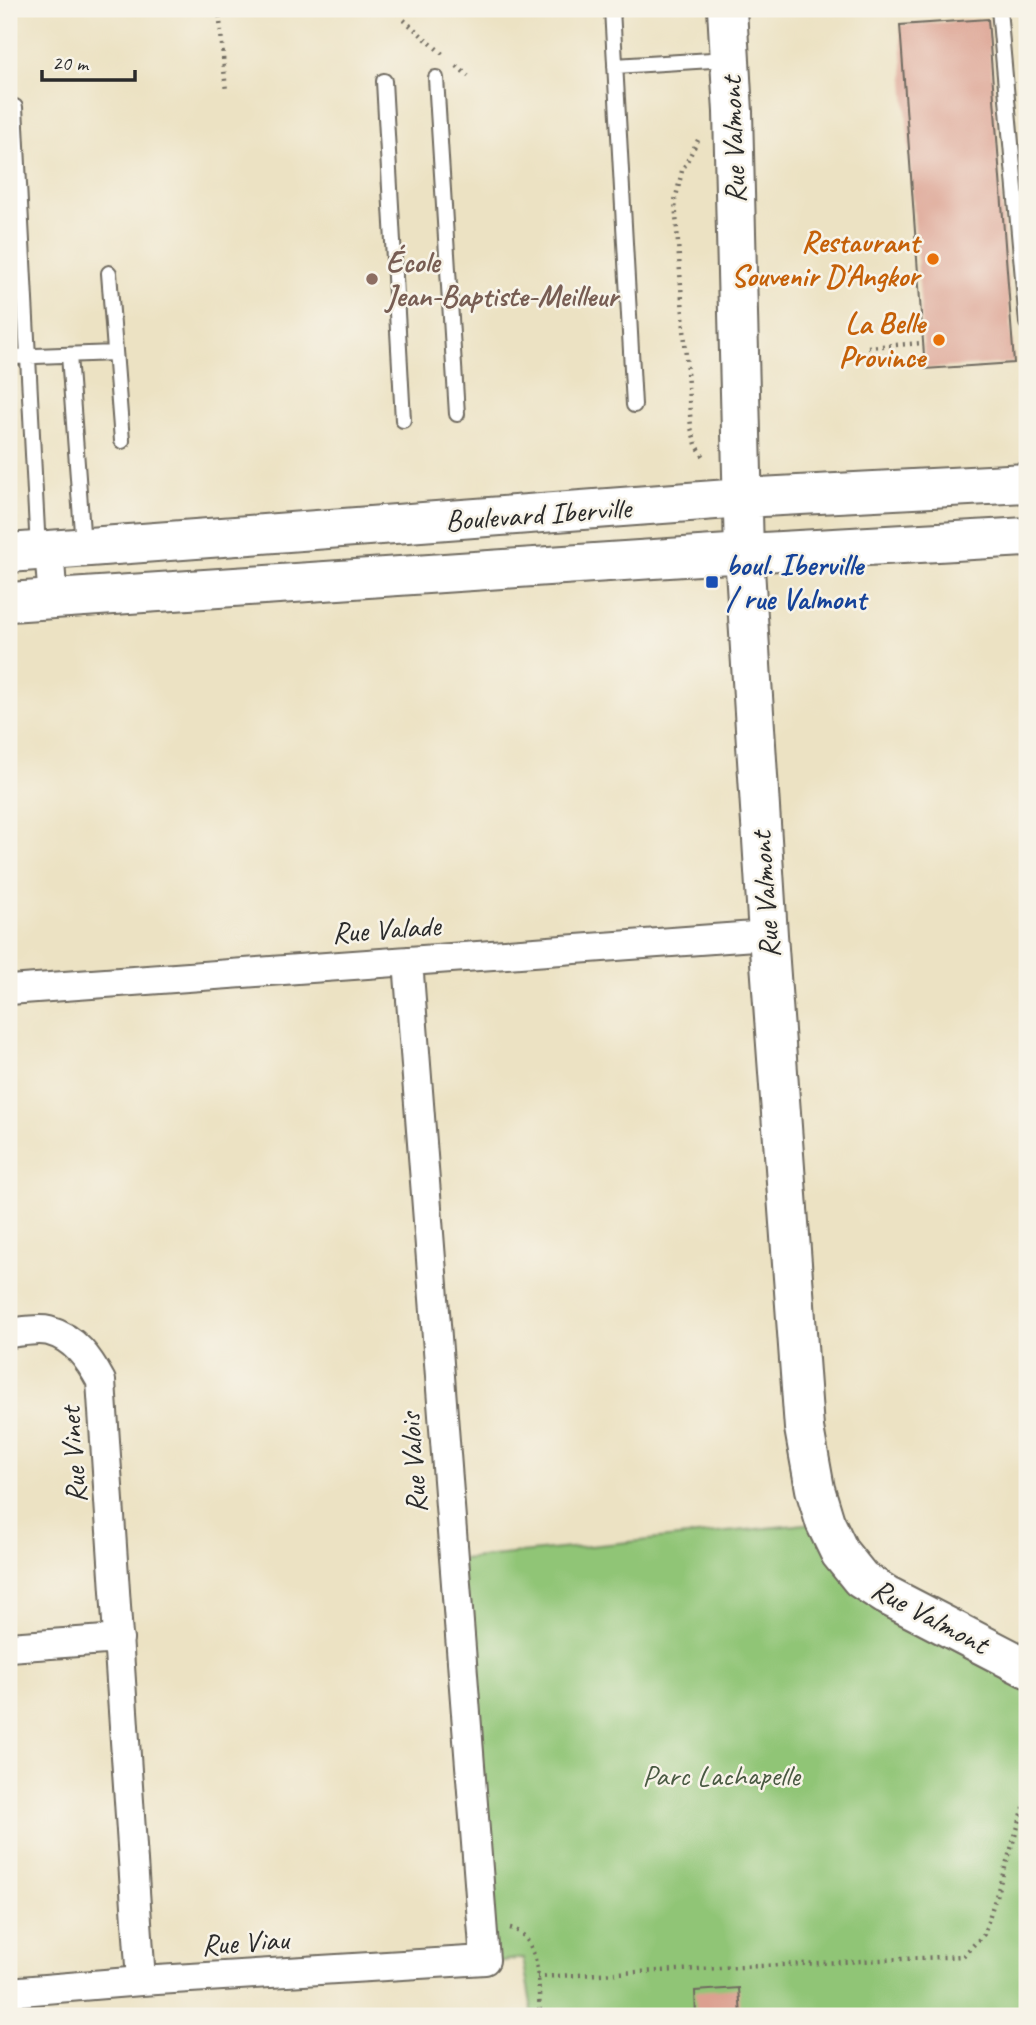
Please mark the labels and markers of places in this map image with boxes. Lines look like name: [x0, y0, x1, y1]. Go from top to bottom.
place label: Restaurant Souvenir D'Angkor: [731, 223, 922, 295]
place label: École Jean-Baptiste-Meilleur: [384, 243, 621, 315]
marker: Restaurant Souvenir D'Angkor: [925, 251, 941, 267]
marker: École Jean-Baptiste-Meilleur: [364, 271, 380, 287]
place label: La Belle Province: [839, 304, 927, 376]
marker: La Belle Province: [931, 332, 947, 348]
place label: boul. Iberville / rue Valmont: [726, 546, 869, 618]
marker: boul. Iberville / rue Valmont: [704, 574, 720, 590]

